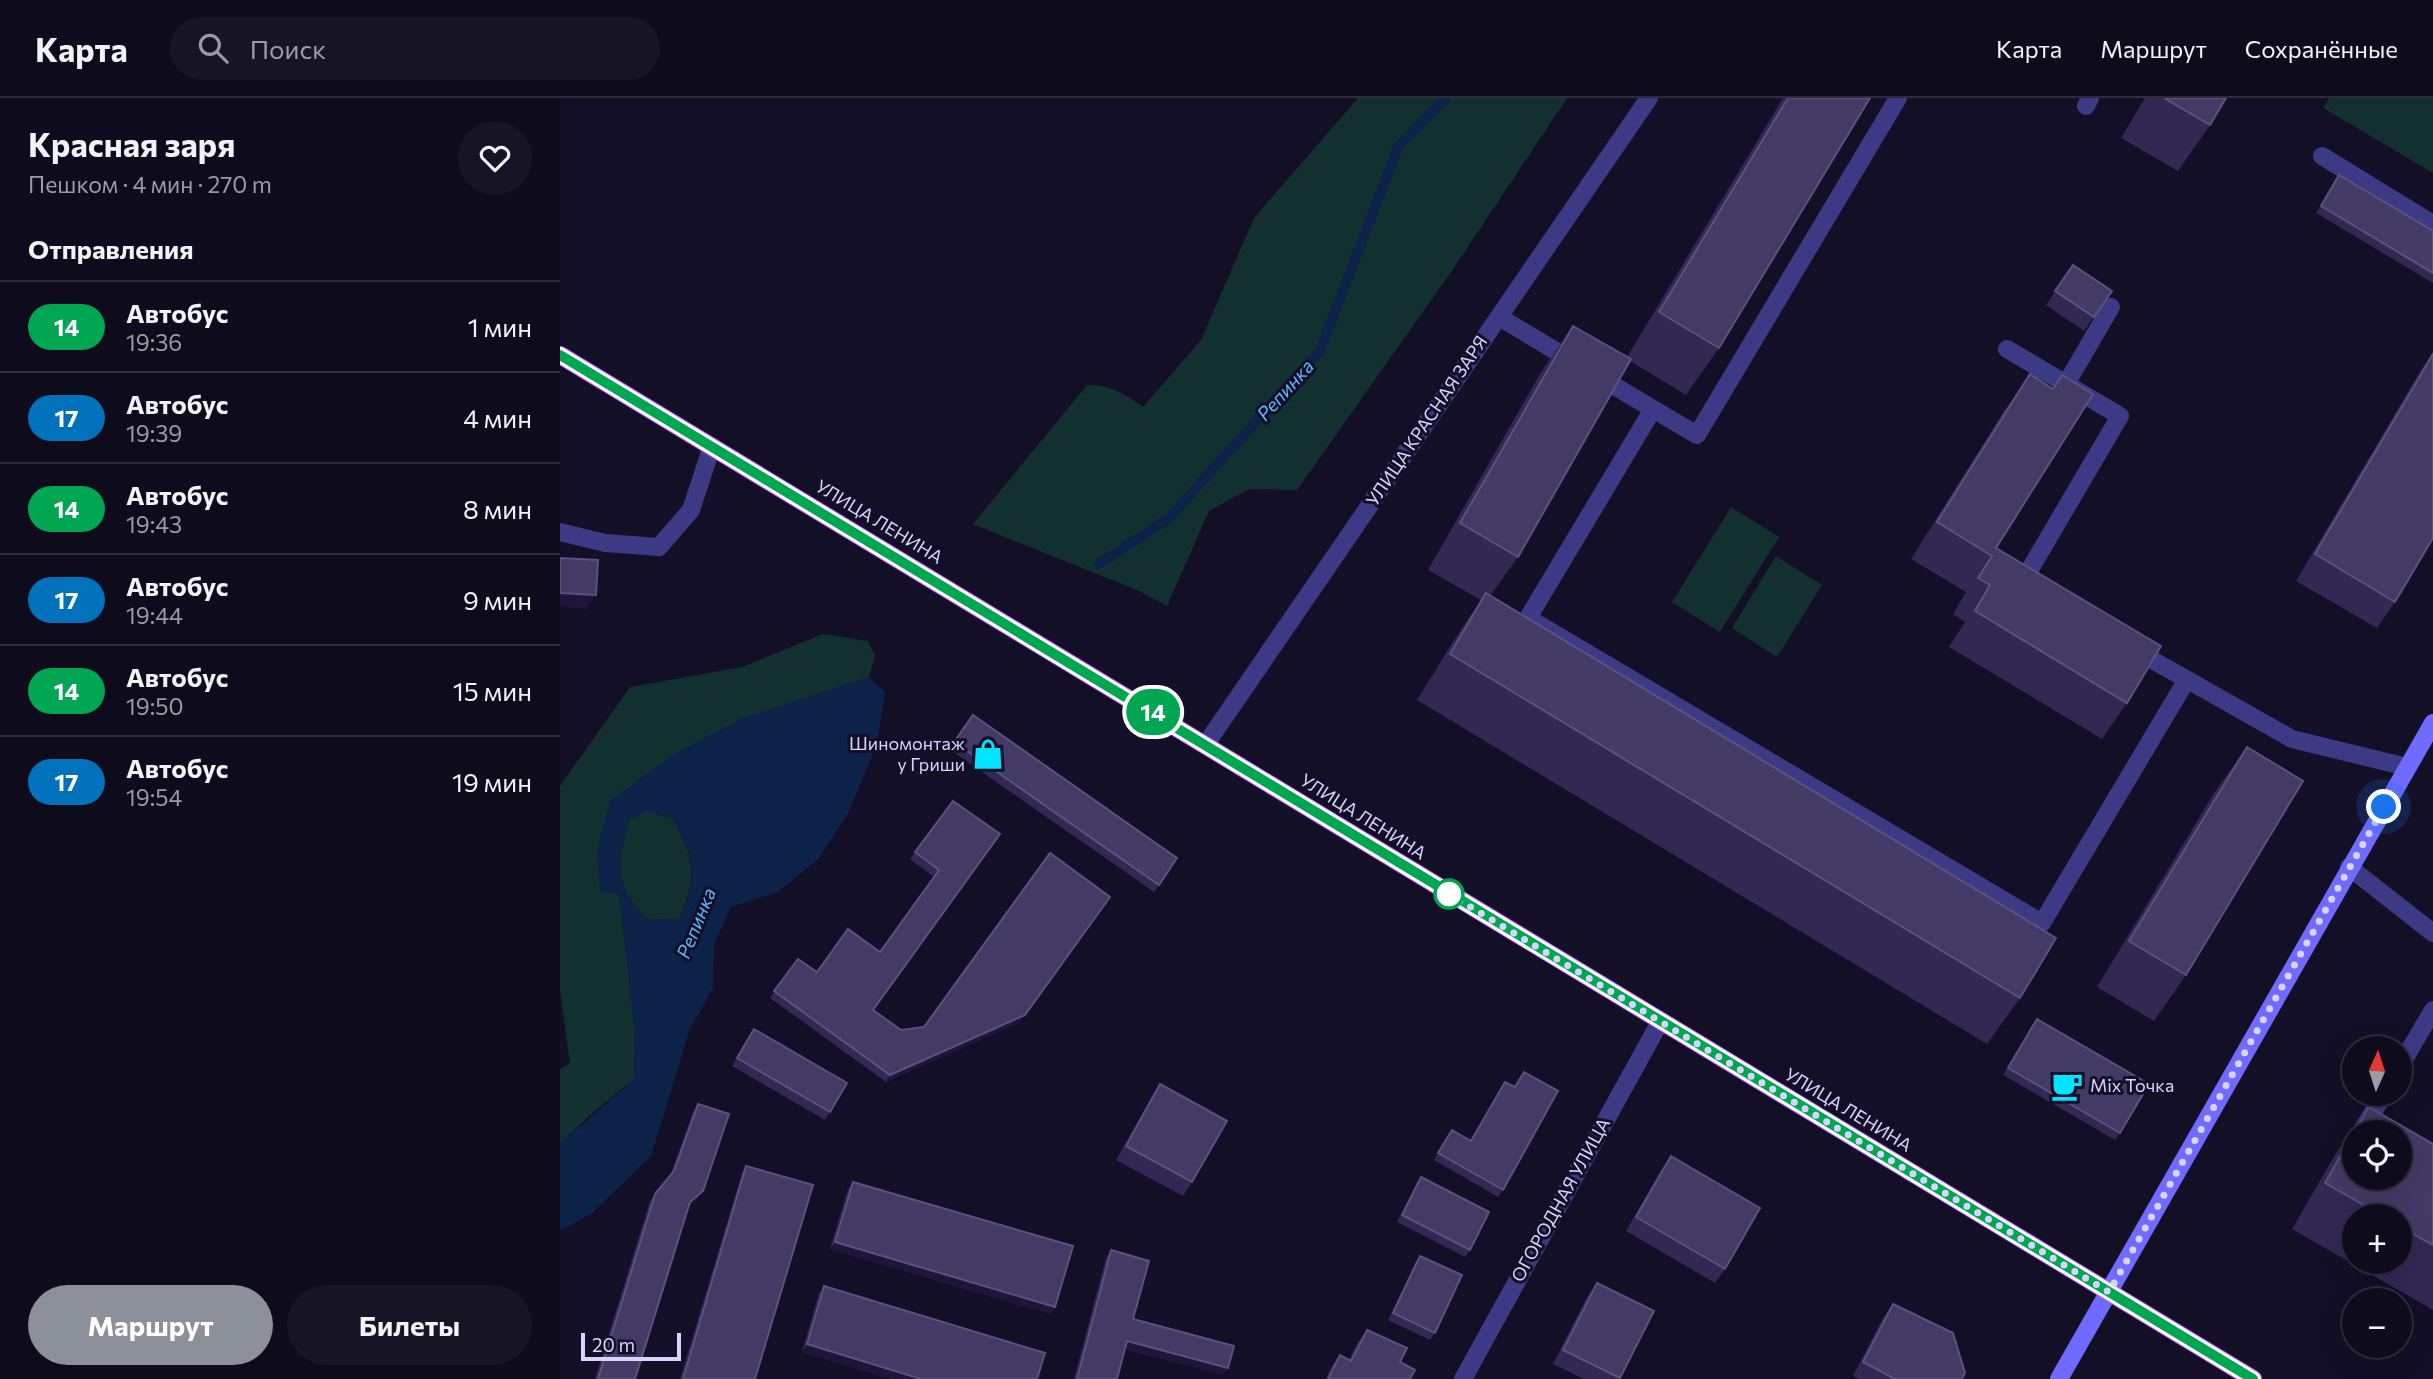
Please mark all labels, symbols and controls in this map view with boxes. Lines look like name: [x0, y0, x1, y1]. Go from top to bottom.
search box: [170, 17, 660, 80]
text: Карта: [35, 28, 128, 69]
icon: search: [194, 29, 232, 67]
text: Поиск: [250, 33, 326, 64]
text: Карта: [1996, 34, 2062, 63]
text: Маршрут: [2100, 34, 2207, 63]
text: Сохранённые: [2245, 34, 2398, 63]
button: heart: [458, 121, 532, 195]
text: Красная заря: [28, 123, 235, 164]
text: Пешком · 4 мин · 270 m: [28, 170, 272, 198]
text: Отправления: [28, 233, 194, 264]
text: Автобус: [126, 297, 228, 328]
text: 1 мин: [468, 311, 532, 342]
text: 14: [54, 312, 79, 341]
text: 19:36: [126, 328, 182, 356]
street label: УЛИЦА КРАСНАЯ ЗАРЯ: [1361, 331, 1492, 510]
water label: Репинка: [1251, 354, 1318, 425]
text: Автобус: [126, 388, 228, 419]
text: 4 мин: [463, 402, 532, 433]
text: 17: [54, 403, 79, 432]
text: 19:39: [126, 419, 182, 447]
street label: УЛИЦА ЛЕНИНА: [812, 475, 947, 568]
text: Автобус: [126, 479, 228, 510]
text: 8 мин: [463, 493, 532, 524]
text: 14: [54, 494, 79, 523]
text: 19:43: [126, 510, 182, 538]
text: Автобус: [126, 570, 228, 601]
text: 9 мин: [463, 584, 532, 615]
text: 17: [54, 585, 79, 614]
text: 19:44: [126, 601, 183, 629]
text: Автобус: [126, 661, 228, 692]
text: 15 мин: [453, 675, 532, 706]
text: 14: [54, 676, 79, 705]
line badge: 14: [1122, 689, 1184, 735]
text: 19:50: [126, 692, 183, 720]
text: 14: [1140, 697, 1166, 726]
place label: Шиномонтаж у Гриши: [849, 732, 965, 775]
shop icon: Шиномонтаж у Гриши: [971, 737, 1005, 771]
text: Автобус: [126, 752, 228, 783]
text: 19 мин: [452, 766, 532, 797]
text: 17: [54, 767, 79, 796]
street label: УЛИЦА ЛЕНИНА: [1296, 769, 1431, 864]
text: 19:54: [126, 783, 182, 811]
your location: [2366, 789, 2401, 824]
unlabelled marker: [1434, 879, 1464, 909]
water label: Репинка: [671, 884, 720, 961]
north arrow: [2342, 1036, 2412, 1106]
map controls: [2342, 1036, 2412, 1358]
street label: УЛИЦА ЛЕНИНА: [1781, 1063, 1916, 1156]
cafe icon: Mix Точка: [2050, 1069, 2084, 1103]
place label: Mix Точка: [2090, 1074, 2174, 1096]
street label: ОГОРОДНАЯ УЛИЦА: [1506, 1114, 1614, 1285]
button: locate: [2342, 1120, 2412, 1190]
button: +: [2342, 1204, 2412, 1274]
button: Маршрут: [28, 1285, 273, 1365]
button: Билеты: [287, 1285, 532, 1365]
button: −: [2342, 1288, 2412, 1358]
scale bar: [581, 1330, 681, 1362]
text: 20 m: [592, 1333, 635, 1356]

